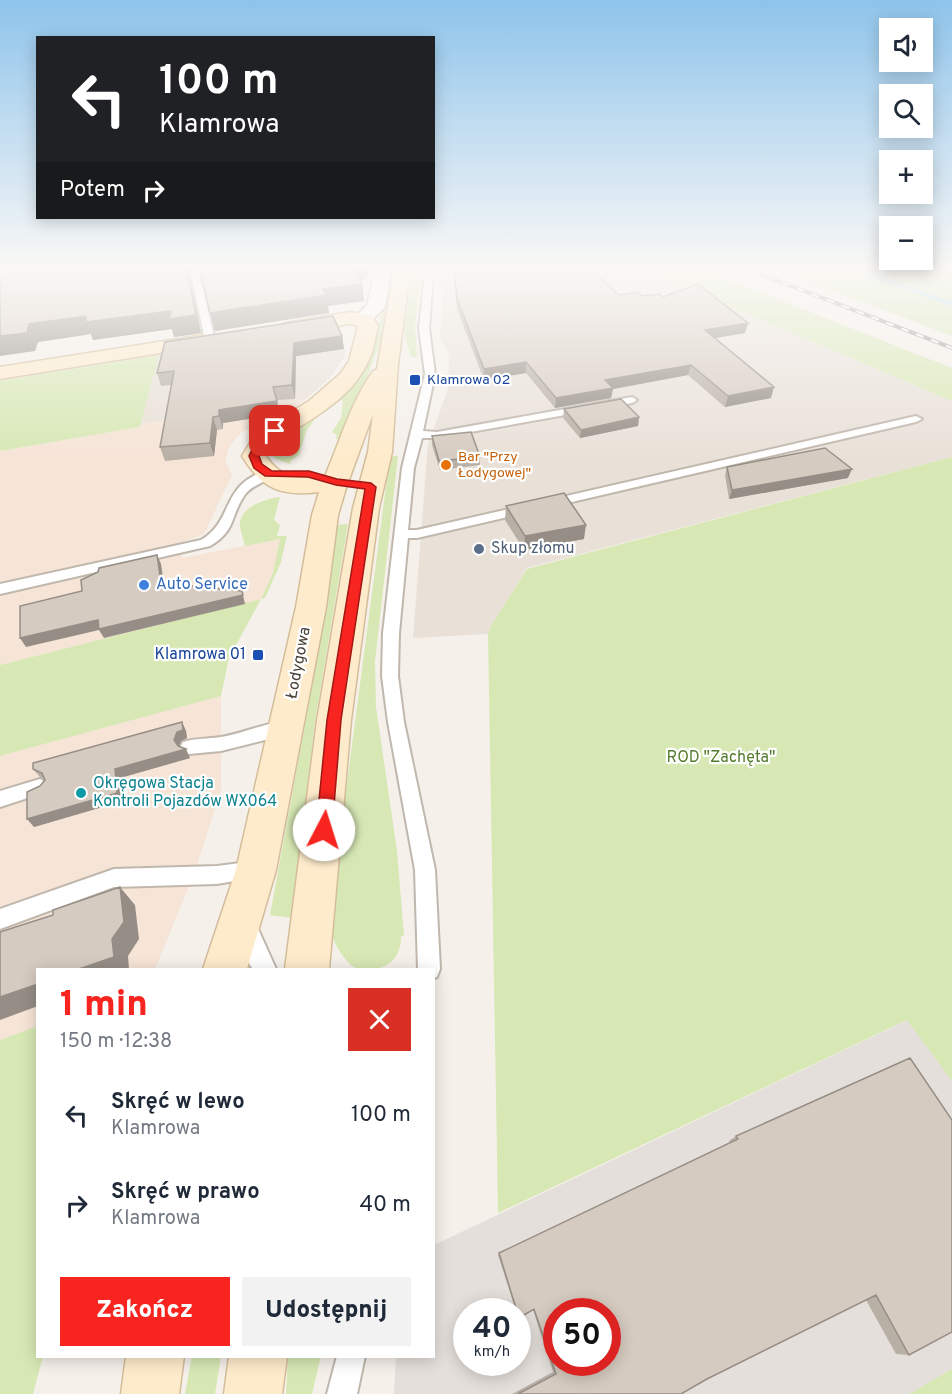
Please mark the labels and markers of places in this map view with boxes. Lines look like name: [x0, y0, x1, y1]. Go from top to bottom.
place label: Klamrowa 02: [427, 372, 510, 389]
marker: Klamrowa 02: [408, 373, 422, 387]
pin: [249, 405, 300, 456]
place label: Bar "Przy Łodygowej": [458, 449, 531, 482]
marker: Bar "Przy Łodygowej": [439, 458, 453, 472]
place label: Skup złomu: [491, 539, 574, 559]
marker: Skup złomu: [472, 542, 486, 556]
place label: Auto Service: [156, 575, 248, 595]
marker: Auto Service: [137, 578, 151, 592]
place label: Klamrowa 01: [155, 645, 246, 665]
marker: Klamrowa 01: [251, 648, 265, 662]
place label: Okręgowa Stacja Kontroli Pojazdów WX064: [93, 774, 277, 812]
marker: Okręgowa Stacja Kontroli Pojazdów WX064: [74, 786, 88, 800]

